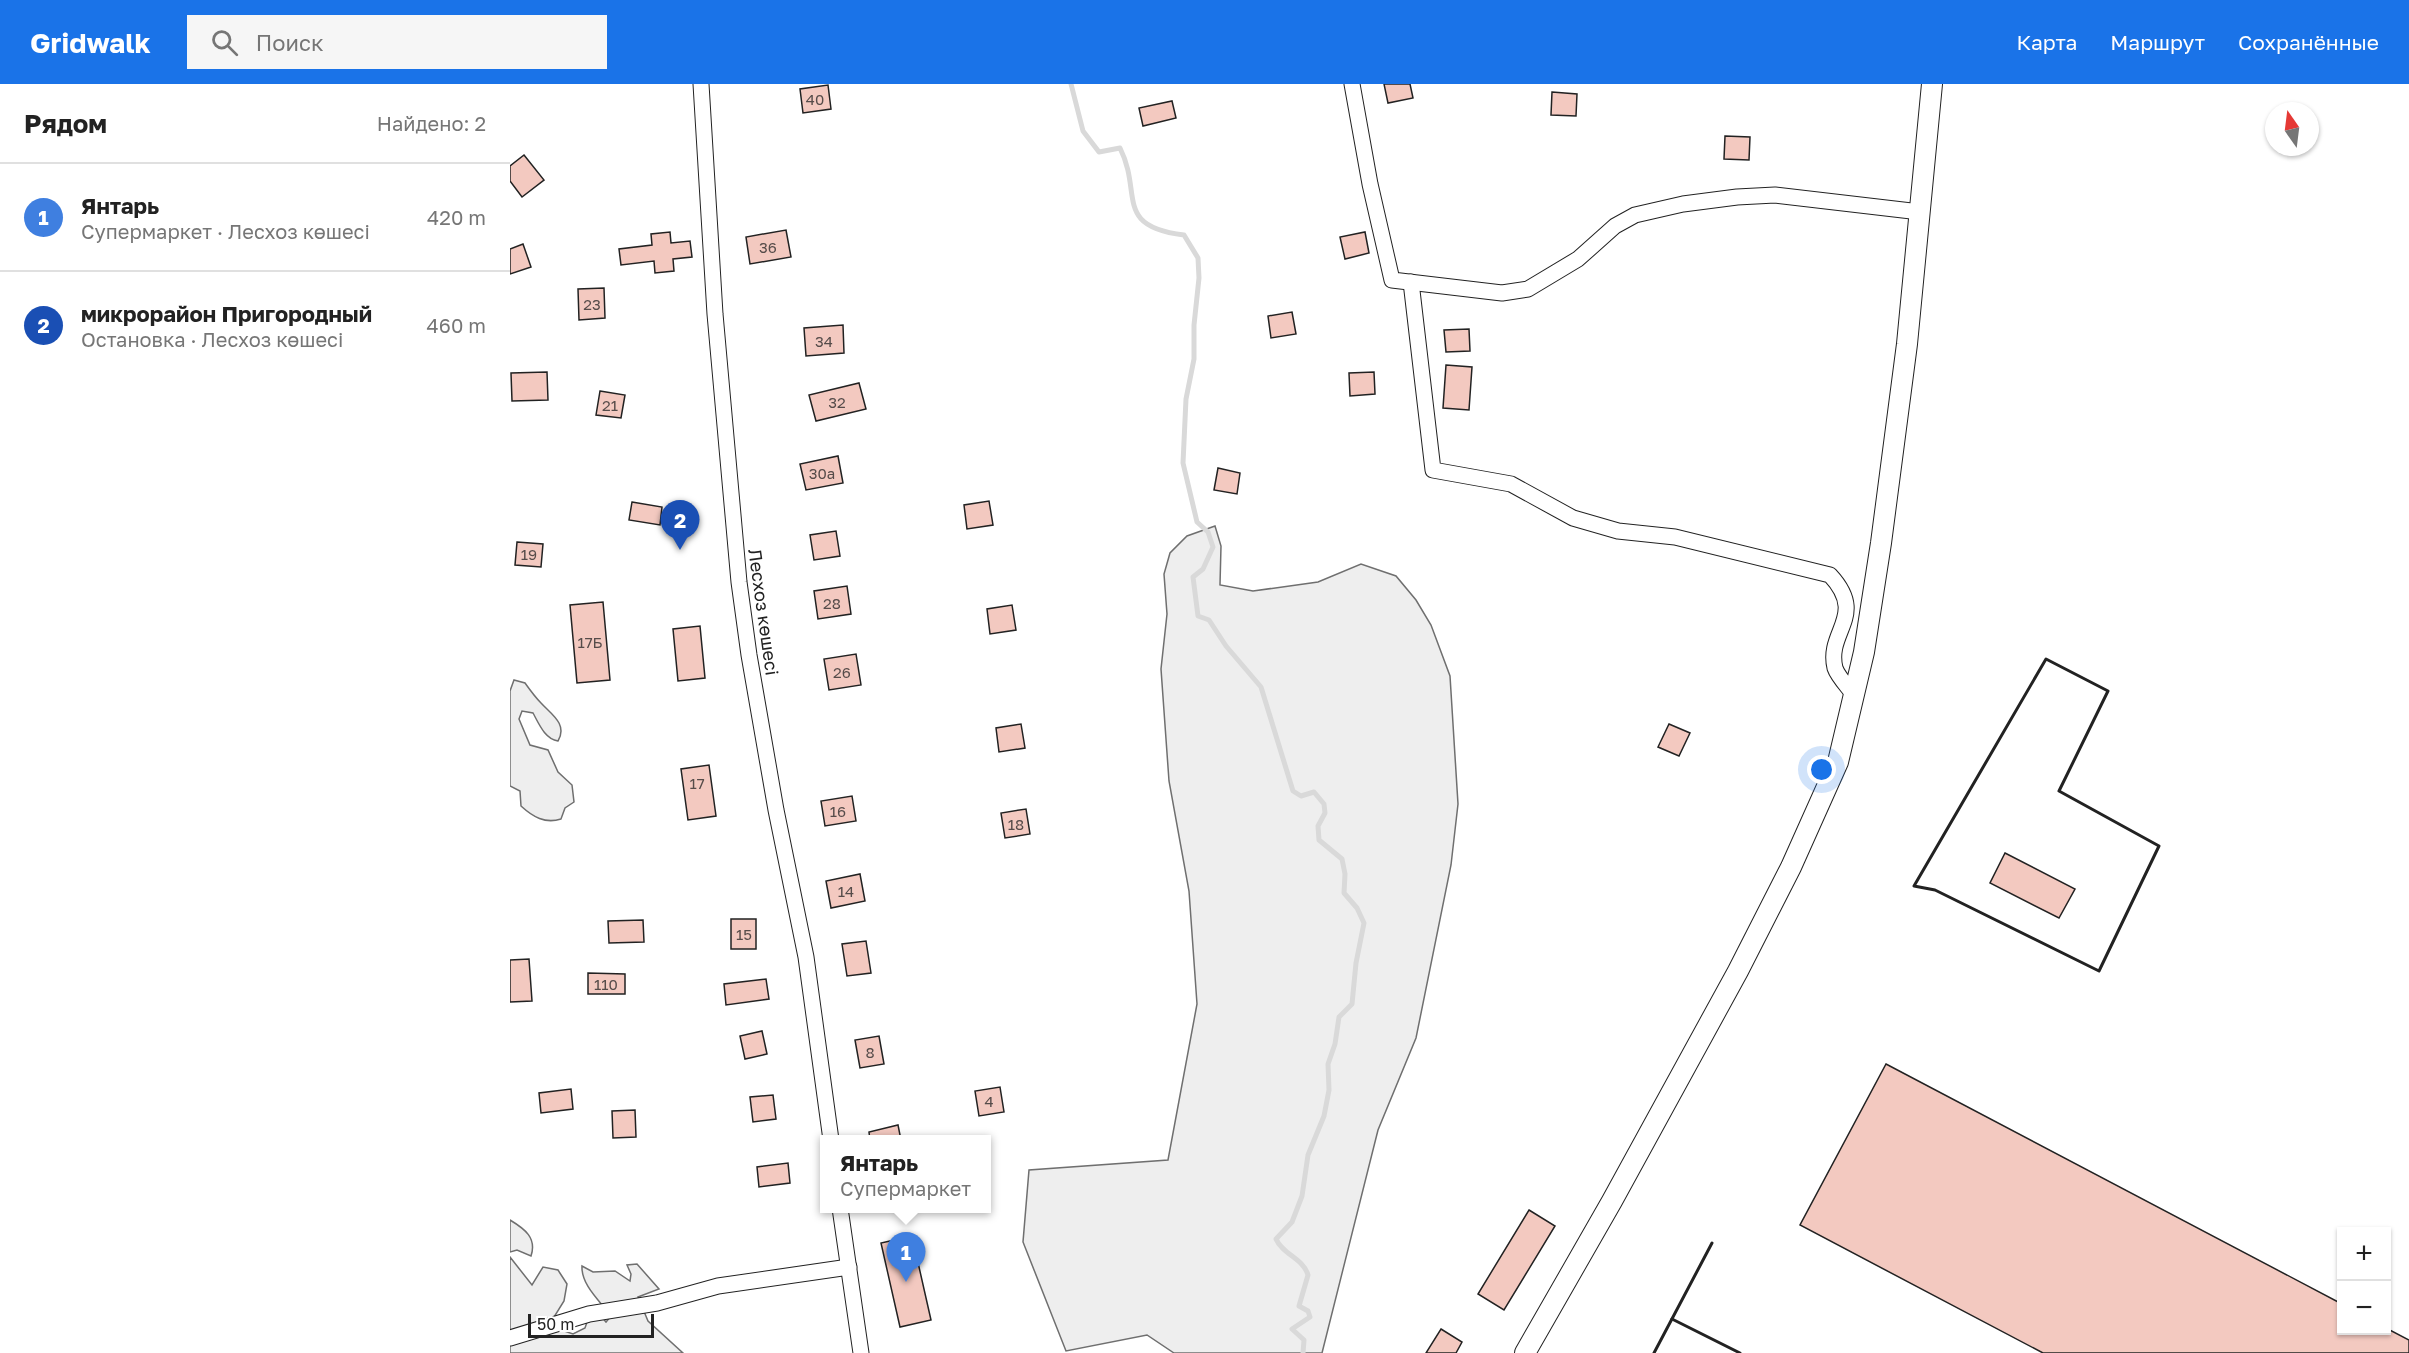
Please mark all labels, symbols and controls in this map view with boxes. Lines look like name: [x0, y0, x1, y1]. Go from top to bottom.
search box: [187, 15, 607, 69]
text: Gridwalk: [30, 26, 151, 59]
icon: search: [208, 26, 241, 59]
text: Поиск: [256, 29, 324, 56]
text: Карта: [2016, 29, 2077, 55]
text: Маршрут: [2110, 29, 2205, 55]
text: Сохранённые: [2238, 29, 2379, 55]
house number: 40: [806, 90, 824, 108]
north arrow: [2265, 102, 2319, 156]
text: Рядом: [24, 108, 107, 139]
text: Найдено: 2: [377, 111, 486, 135]
text: Янтарь: [81, 192, 159, 219]
text: 1: [38, 205, 49, 229]
text: 420 m: [427, 205, 486, 229]
text: Супермаркет · Лесхоз көшесі: [81, 219, 370, 243]
house number: 36: [759, 238, 777, 256]
house number: 23: [583, 295, 601, 313]
text: микрорайон Пригородный: [81, 300, 372, 327]
text: 2: [37, 313, 50, 337]
text: 460 m: [427, 313, 486, 337]
text: Остановка · Лесхоз көшесі: [81, 327, 343, 351]
house number: 34: [815, 332, 833, 350]
house number: 32: [828, 393, 846, 411]
house number: 21: [602, 396, 618, 414]
house number: 30а: [809, 464, 835, 482]
pin: 2: [660, 500, 700, 550]
house number: 19: [521, 545, 537, 563]
street label: Лесхоз көшесі: [744, 547, 784, 677]
house number: 28: [823, 594, 841, 612]
house number: 17Б: [577, 633, 603, 651]
house number: 26: [833, 663, 851, 681]
your location: [1807, 755, 1836, 784]
house number: 17: [689, 774, 705, 792]
house number: 16: [830, 802, 846, 820]
house number: 18: [1008, 815, 1024, 833]
house number: 14: [838, 882, 854, 900]
house number: 15: [736, 925, 752, 943]
house number: 110: [594, 975, 618, 993]
house number: 8: [865, 1043, 875, 1061]
house number: 4: [984, 1092, 994, 1110]
popup: [820, 1135, 991, 1213]
text: Янтарь: [840, 1149, 918, 1176]
text: Супермаркет: [840, 1176, 971, 1200]
map controls: [2337, 1227, 2391, 1335]
button: +: [2337, 1227, 2391, 1281]
pin: 1: [886, 1232, 926, 1282]
button: −: [2337, 1281, 2391, 1335]
scale bar: [528, 1311, 654, 1338]
text: 50 m: [537, 1314, 574, 1334]

